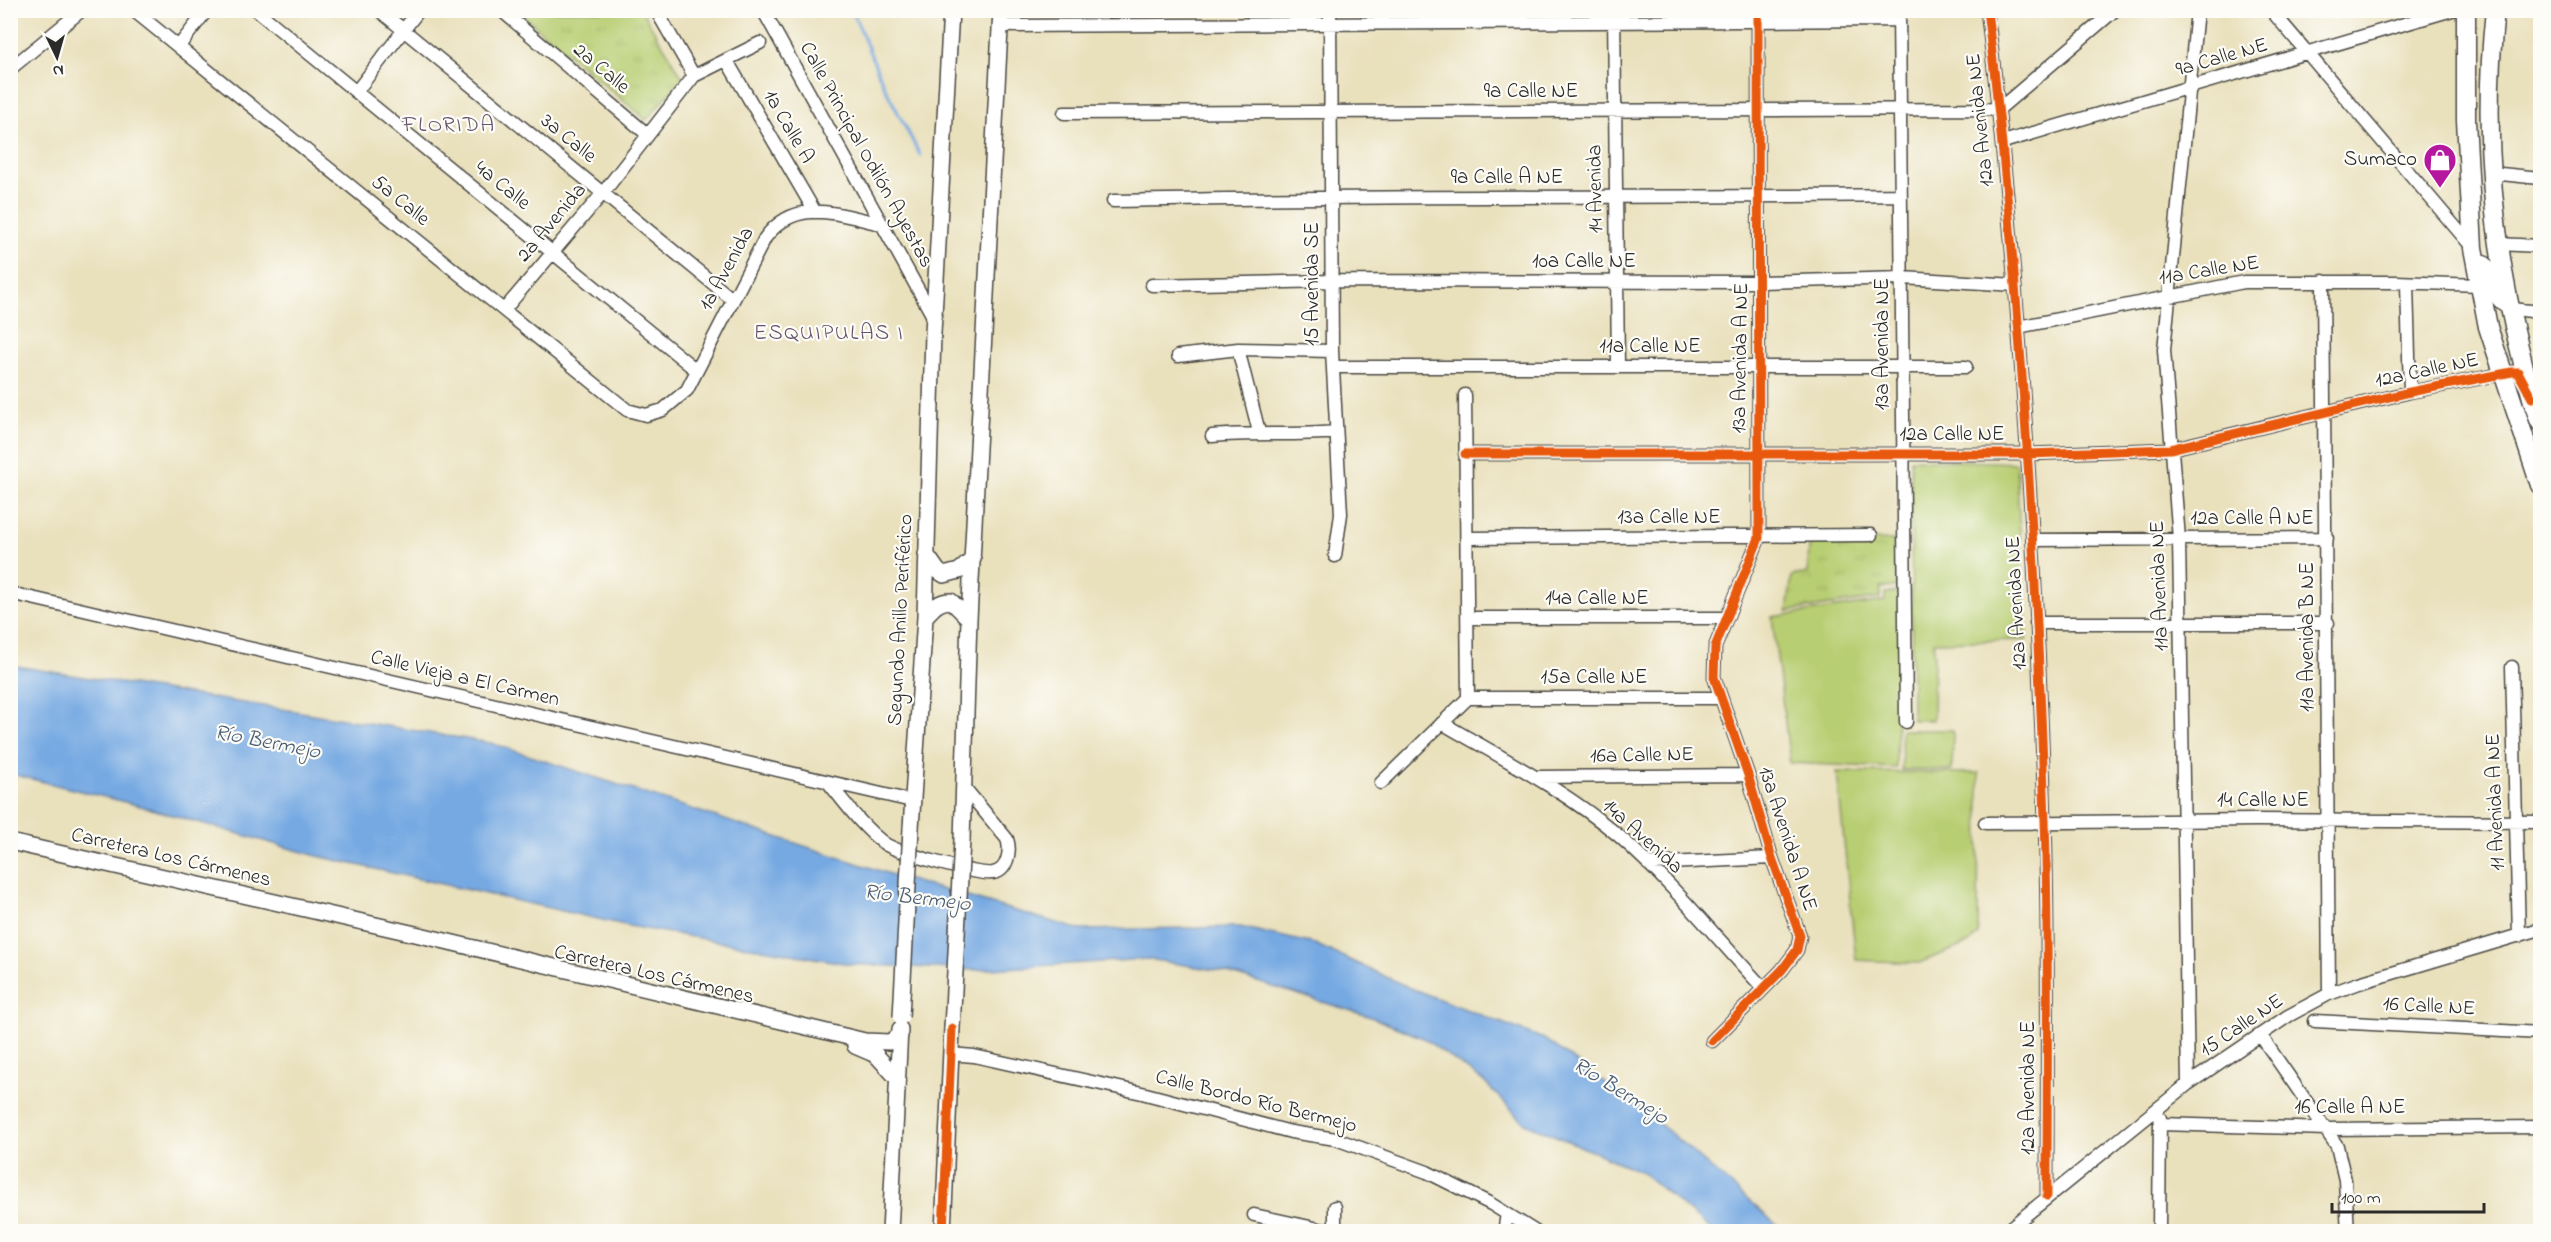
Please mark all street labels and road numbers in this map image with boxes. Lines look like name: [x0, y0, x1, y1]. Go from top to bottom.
street label: 9a Calle NE: [2172, 31, 2272, 85]
street label: 2a Calle: [566, 36, 637, 102]
street label: Calle Principal Odilón Ayestas: [790, 37, 941, 274]
street label: 12a Avenida NE: [1959, 52, 2003, 188]
street label: 9a Calle NE: [1484, 77, 1578, 107]
street label: 1a Calle A: [755, 85, 821, 169]
street label: 3a Calle: [533, 107, 603, 171]
street label: 14 Avenida: [1580, 144, 1612, 234]
street label: 4a Calle: [467, 154, 537, 218]
street label: 9a Calle A NE: [1451, 163, 1563, 193]
street label: 5a Calle: [364, 168, 436, 234]
street label: 2a Avenida: [510, 177, 594, 269]
street label: 1a Avenida: [692, 222, 762, 316]
street label: 15 Avenida SE: [1298, 222, 1328, 346]
street label: 10a Calle NE: [1532, 247, 1636, 277]
street label: 11a Calle NE: [2157, 248, 2261, 294]
street label: 13a Avenida NE: [1868, 278, 1898, 410]
street label: 13a Avenida A NE: [1725, 282, 1757, 434]
street label: 11a Calle NE: [1599, 332, 1701, 362]
street label: 12a Calle NE: [2372, 345, 2482, 397]
street label: 12a Calle NE: [1899, 420, 2005, 450]
street label: 13a Calle NE: [1617, 503, 1721, 533]
street label: 12a Calle A NE: [2190, 504, 2314, 534]
street label: Segundo Anillo Periférico: [880, 513, 924, 727]
street label: 11a Avenida NE: [2143, 520, 2177, 652]
street label: 12a Avenida NE: [1999, 535, 2035, 671]
street label: 11a Avenida B NE: [2293, 562, 2323, 712]
street label: 14a Calle NE: [1545, 584, 1649, 614]
street label: Calle Vieja a El Carmen: [368, 643, 562, 715]
street label: 15a Calle NE: [1541, 663, 1647, 693]
street label: 11 Avenida A NE: [2479, 733, 2513, 871]
street label: 16a Calle NE: [1590, 740, 1694, 772]
street label: 13a Avenida A NE: [1749, 763, 1825, 915]
street label: 14 Calle NE: [2217, 786, 2309, 816]
street label: 14a Avenida: [1595, 792, 1689, 882]
street label: Carretera Los Cármenes: [68, 820, 274, 896]
street label: Carretera Los Cármenes: [551, 937, 757, 1013]
street label: 15 Calle NE: [2194, 987, 2290, 1065]
street label: 16 Calle NE: [2382, 990, 2476, 1024]
street label: 12a Avenida NE: [2014, 1021, 2044, 1155]
street label: Calle Bordo Río Bermejo: [1152, 1062, 1360, 1142]
street label: 16 Calle A NE: [2295, 1093, 2405, 1123]

